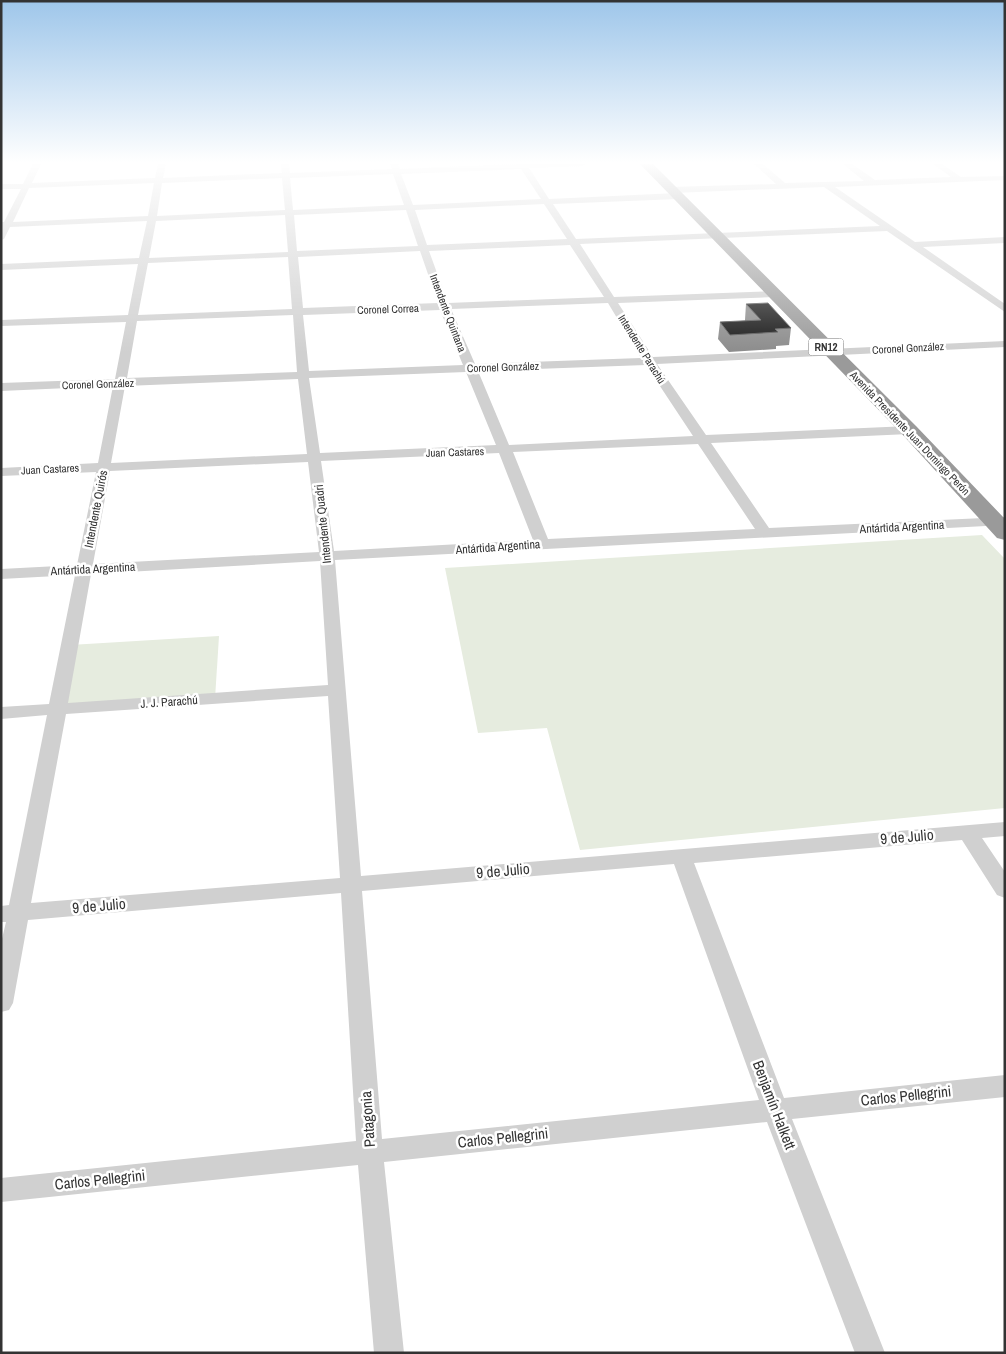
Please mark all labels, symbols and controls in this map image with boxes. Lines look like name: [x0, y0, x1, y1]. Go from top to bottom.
street label: Intendente Quintana: [427, 272, 469, 354]
street label: Coronel Correa: [357, 301, 419, 317]
street label: Intendente Parachú: [615, 312, 669, 386]
road number: RN12: [808, 338, 844, 356]
street label: Coronel González: [872, 339, 945, 357]
street label: Coronel González: [467, 359, 540, 375]
street label: Avenida Presidente Juan Domingo Perón: [846, 367, 973, 498]
street label: Coronel González: [62, 376, 135, 392]
street label: Juan Castares: [426, 444, 485, 460]
street label: Juan Castares: [21, 460, 80, 478]
street label: Intendente Quirós: [81, 469, 111, 549]
street label: Intendente Quadri: [311, 484, 335, 564]
street label: Antártida Argentina: [858, 517, 945, 537]
street label: Antártida Argentina: [454, 536, 541, 558]
street label: Antártida Argentina: [49, 559, 136, 579]
street label: J. J. Parachú: [140, 692, 198, 712]
street label: 9 de Julio: [879, 824, 935, 849]
street label: 9 de Julio: [475, 858, 531, 883]
street label: 9 de Julio: [71, 893, 127, 918]
street label: Benjamín Halkett: [748, 1057, 801, 1153]
street label: Carlos Pellegrini: [860, 1080, 952, 1111]
street label: Patagonia: [355, 1090, 380, 1148]
street label: Carlos Pellegrini: [457, 1122, 549, 1153]
street label: Carlos Pellegrini: [54, 1164, 146, 1195]

